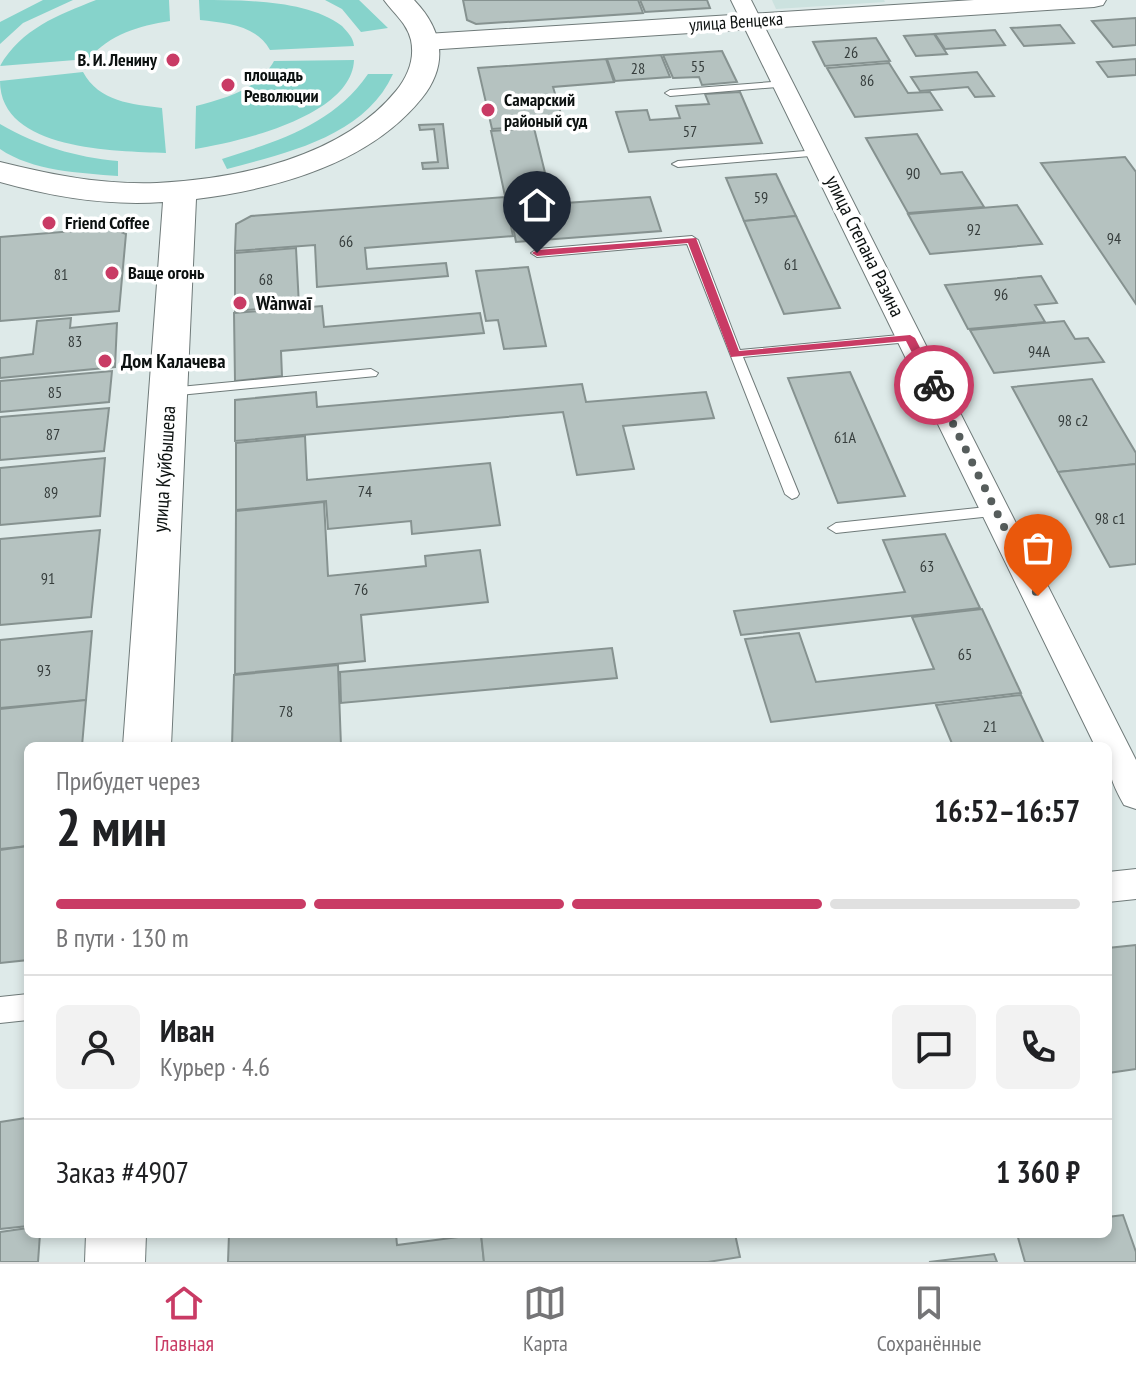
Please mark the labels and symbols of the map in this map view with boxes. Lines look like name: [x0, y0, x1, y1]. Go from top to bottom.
street label: улица Венцека: [688, 7, 784, 36]
house number: 26: [844, 42, 858, 62]
place label: В. И. Ленину: [77, 48, 158, 71]
marker: В. И. Ленину: [164, 51, 182, 69]
house number: 55: [691, 56, 705, 76]
house number: 28: [631, 58, 645, 78]
place label: площадь Революции: [244, 63, 319, 107]
house number: 86: [860, 70, 874, 90]
marker: площадь Революции: [219, 76, 237, 94]
place label: Самарский районый суд: [504, 88, 588, 132]
marker: Самарский районый суд: [479, 101, 497, 119]
house number: 57: [683, 121, 697, 141]
house number: 90: [906, 163, 920, 183]
pin: [503, 171, 571, 253]
street label: улица Степана Разина: [819, 171, 911, 321]
house number: 59: [754, 187, 768, 207]
place label: Friend Coffee: [65, 211, 150, 234]
marker: Friend Coffee: [40, 214, 58, 232]
house number: 92: [967, 219, 981, 239]
house number: 94: [1107, 228, 1121, 248]
house number: 66: [339, 231, 353, 251]
house number: 61: [784, 254, 798, 274]
place label: Ваще огонь: [128, 261, 205, 284]
house number: 81: [54, 264, 68, 284]
marker: Ваще огонь: [103, 264, 121, 282]
house number: 68: [259, 269, 273, 289]
house number: 96: [994, 284, 1008, 304]
place label: Wànwaī: [255, 290, 312, 316]
marker: Wànwaī: [231, 294, 249, 312]
house number: 83: [68, 331, 82, 351]
house number: 94А: [1028, 341, 1050, 361]
courier: [894, 345, 974, 425]
place label: Дом Калачева: [121, 348, 225, 374]
marker: Дом Калачева: [96, 352, 114, 370]
house number: 85: [48, 382, 62, 402]
street label: улица Куйбышева: [147, 405, 181, 533]
house number: 98 с2: [1058, 410, 1088, 430]
house number: 87: [46, 424, 60, 444]
house number: 61А: [834, 427, 856, 447]
house number: 74: [358, 481, 372, 501]
house number: 89: [44, 482, 58, 502]
house number: 98 с1: [1095, 508, 1125, 528]
pin: [1004, 514, 1072, 596]
house number: 63: [920, 556, 934, 576]
house number: 91: [41, 568, 55, 588]
house number: 76: [354, 579, 368, 599]
house number: 65: [958, 644, 972, 664]
house number: 93: [37, 660, 51, 680]
house number: 78: [279, 701, 293, 721]
house number: 21: [983, 716, 997, 736]

